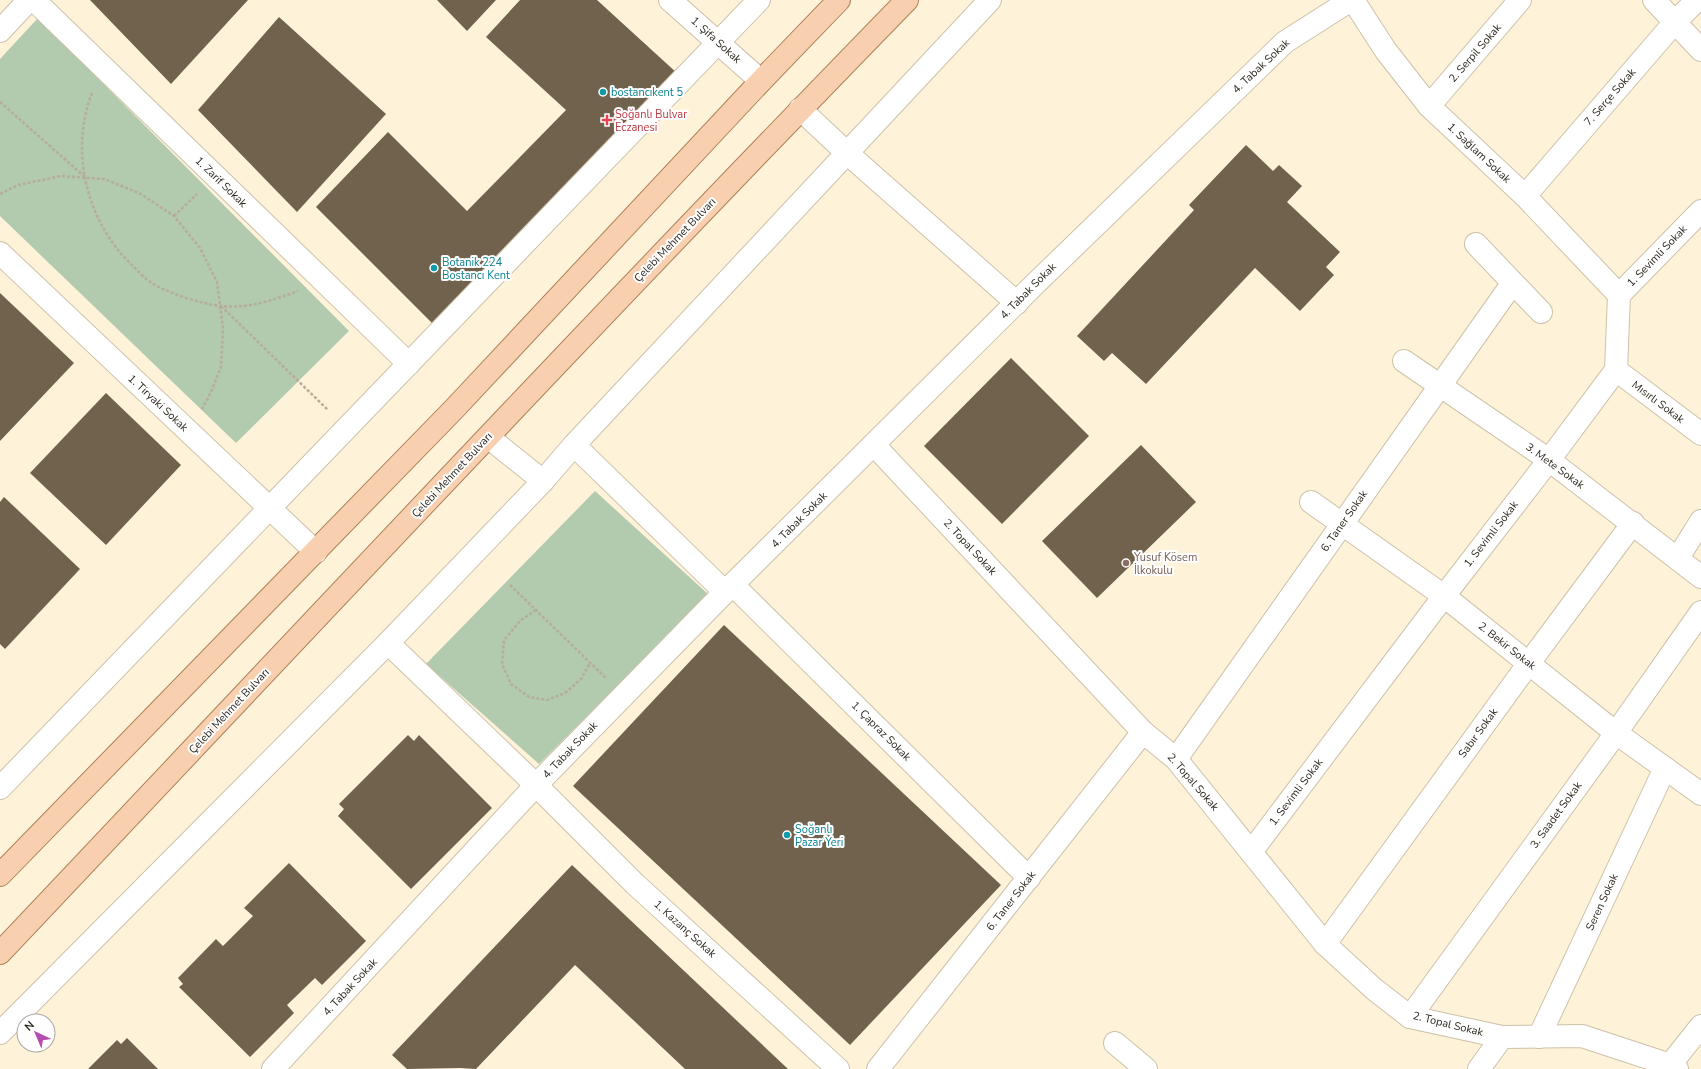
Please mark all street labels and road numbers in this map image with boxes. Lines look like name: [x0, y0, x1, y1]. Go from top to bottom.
street label: 1. Şifa Sokak: [688, 13, 745, 67]
street label: 2. Serpil Sokak: [1445, 20, 1505, 86]
street label: 4. Tabak Sokak: [1229, 35, 1293, 97]
street label: 7. Serçe Sokak: [1581, 65, 1640, 129]
street label: 1. Sağlam Sokak: [1444, 120, 1514, 187]
street label: 1. Zarif Sokak: [192, 153, 251, 211]
street label: Çelebi Mehmet Bulvarı: [631, 195, 719, 285]
street label: 1. Sevimli Sokak: [1624, 222, 1691, 290]
street label: 4. Tabak Sokak: [997, 259, 1060, 322]
street label: 1. Tiryaki Sokak: [125, 371, 192, 435]
street label: Mısırlı Sokak: [1629, 377, 1688, 427]
street label: Çelebi Mehmet Bulvarı: [408, 429, 496, 521]
street label: 3. Mete Sokak: [1523, 440, 1588, 493]
street label: 6. Taner Sokak: [1317, 487, 1371, 555]
street label: 4. Tabak Sokak: [768, 488, 831, 551]
street label: 1. Sevimli Sokak: [1460, 497, 1522, 570]
street label: 2. Topal Sokak: [940, 516, 1000, 579]
street label: 2. Bekir Sokak: [1475, 619, 1539, 674]
street label: Çelebi Mehmet Bulvarı: [185, 665, 273, 757]
street label: 1. Çapraz Sokak: [848, 698, 914, 764]
street label: Sabır Sokak: [1455, 705, 1501, 761]
street label: 4. Tabak Sokak: [539, 718, 601, 782]
street label: 2. Topal Sokak: [1164, 750, 1223, 814]
street label: 1. Sevimli Sokak: [1266, 755, 1326, 829]
street label: 3. Saadet Sokak: [1527, 778, 1586, 851]
street label: 6. Taner Sokak: [983, 868, 1039, 934]
street label: Seren Sokak: [1582, 871, 1622, 933]
street label: 1. Kazanç Sokak: [650, 897, 720, 961]
street label: 4. Tabak Sokak: [319, 955, 381, 1019]
street label: 2. Topal Sokak: [1411, 1008, 1485, 1040]

